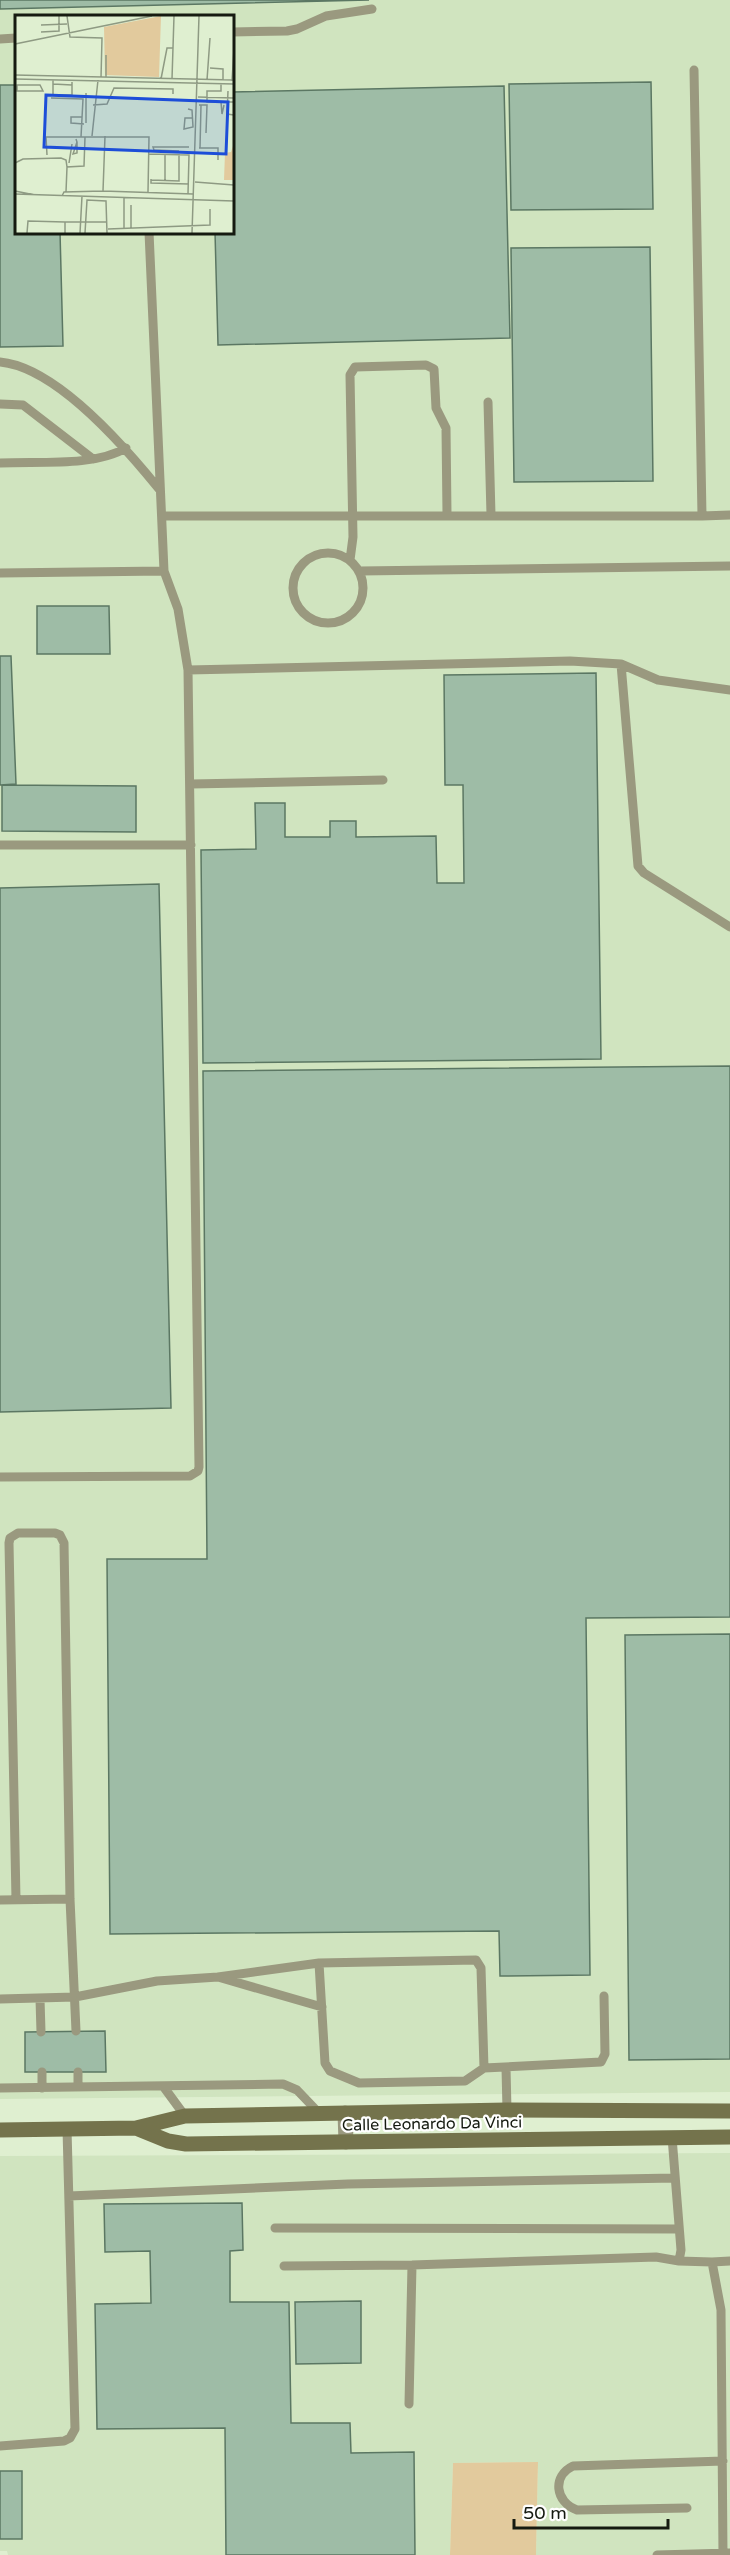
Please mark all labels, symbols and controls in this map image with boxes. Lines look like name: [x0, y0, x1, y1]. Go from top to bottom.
inset map: [15, 15, 234, 234]
street label: Calle Leonardo Da Vinci: [342, 2112, 522, 2136]
scale bar: [514, 2492, 668, 2530]
text: 50 m: [523, 2502, 567, 2524]

